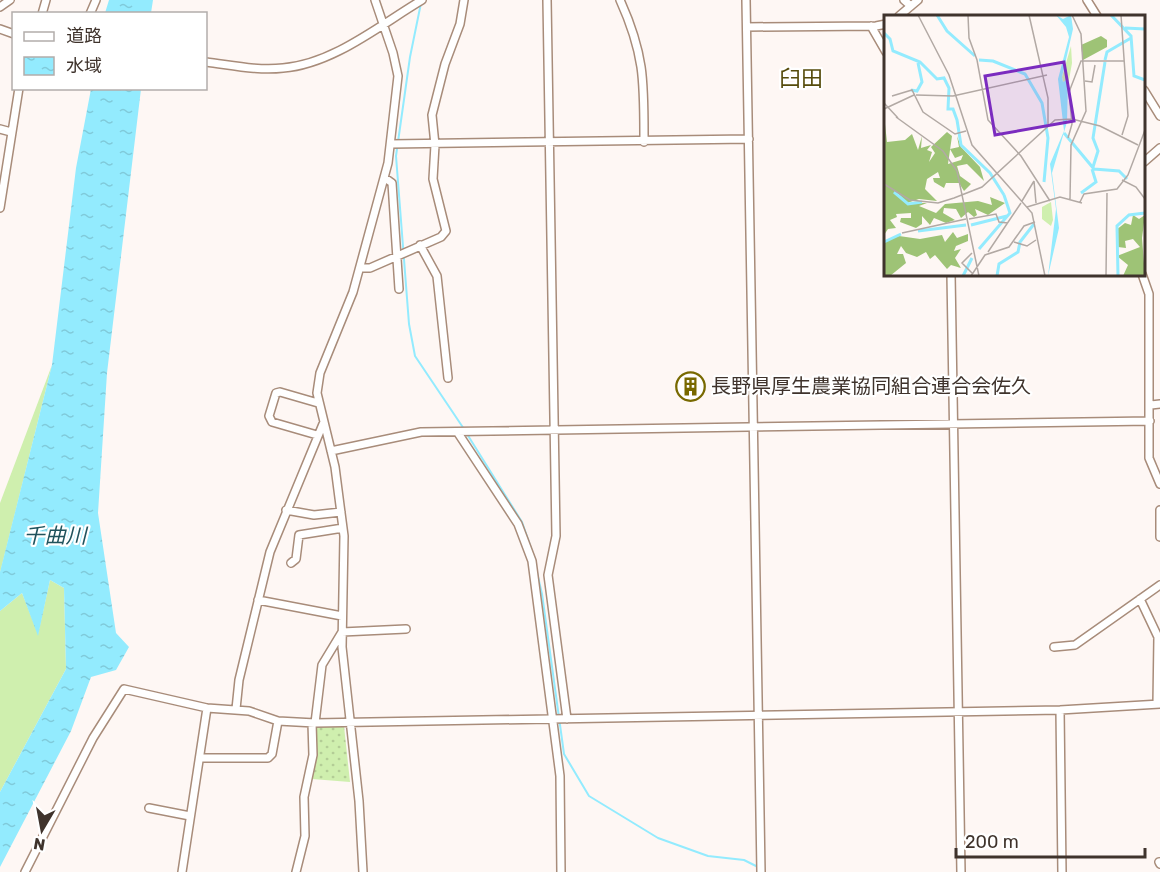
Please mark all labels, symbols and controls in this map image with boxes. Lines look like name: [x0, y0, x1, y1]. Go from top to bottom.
legend: [12, 12, 207, 90]
inset map: [884, 15, 1145, 276]
text: 道路: [66, 25, 102, 47]
text: 水域: [66, 55, 102, 77]
district label: 臼田: [779, 65, 823, 92]
building icon: 長野県厚生農業協同組合連合会佐久: [674, 370, 706, 402]
place label: 長野県厚生農業協同組合連合会佐久: [711, 374, 1031, 398]
water label: 千曲川: [24, 523, 88, 548]
north arrow: [12, 800, 72, 860]
scale bar: [956, 821, 1145, 859]
text: 200 m: [965, 831, 1019, 853]
text: N: [32, 834, 47, 855]

